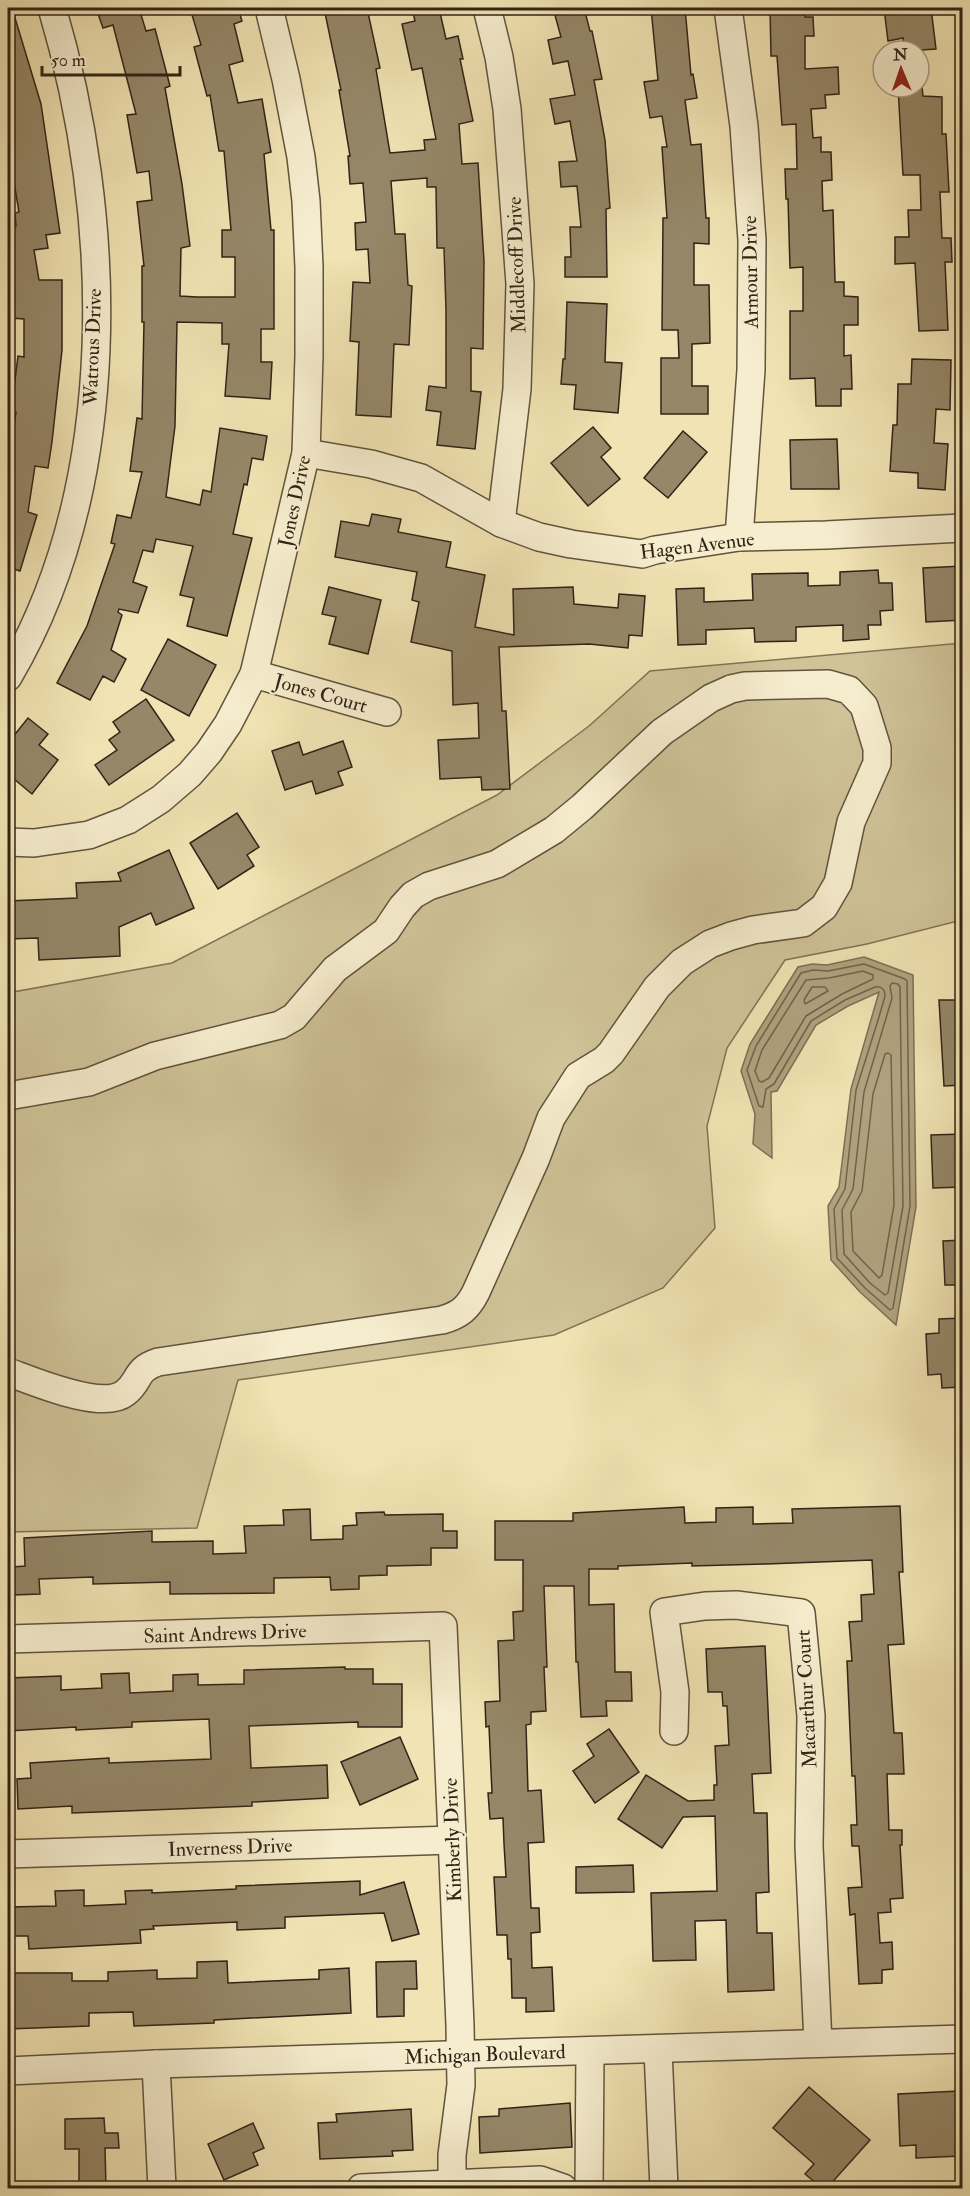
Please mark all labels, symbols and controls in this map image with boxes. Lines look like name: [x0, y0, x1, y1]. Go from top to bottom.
scale bar: [42, 39, 180, 77]
north arrow: [871, 39, 931, 99]
text: N: [892, 45, 909, 65]
text: 50 m: [51, 49, 86, 72]
street label: Middlecoff Drive: [502, 196, 531, 334]
street label: Armour Drive: [737, 215, 764, 330]
street label: Watrous Drive: [78, 288, 107, 407]
street label: Jones Drive: [272, 453, 316, 550]
street label: Hagen Avenue: [638, 526, 756, 565]
street label: Jones Court: [270, 668, 371, 719]
street label: Saint Andrews Drive: [143, 1618, 307, 1649]
street label: Macarthur Court: [790, 1629, 823, 1769]
street label: Kimberly Drive: [438, 1778, 467, 1902]
street label: Inverness Drive: [167, 1833, 293, 1862]
street label: Michigan Boulevard: [404, 2039, 566, 2070]

